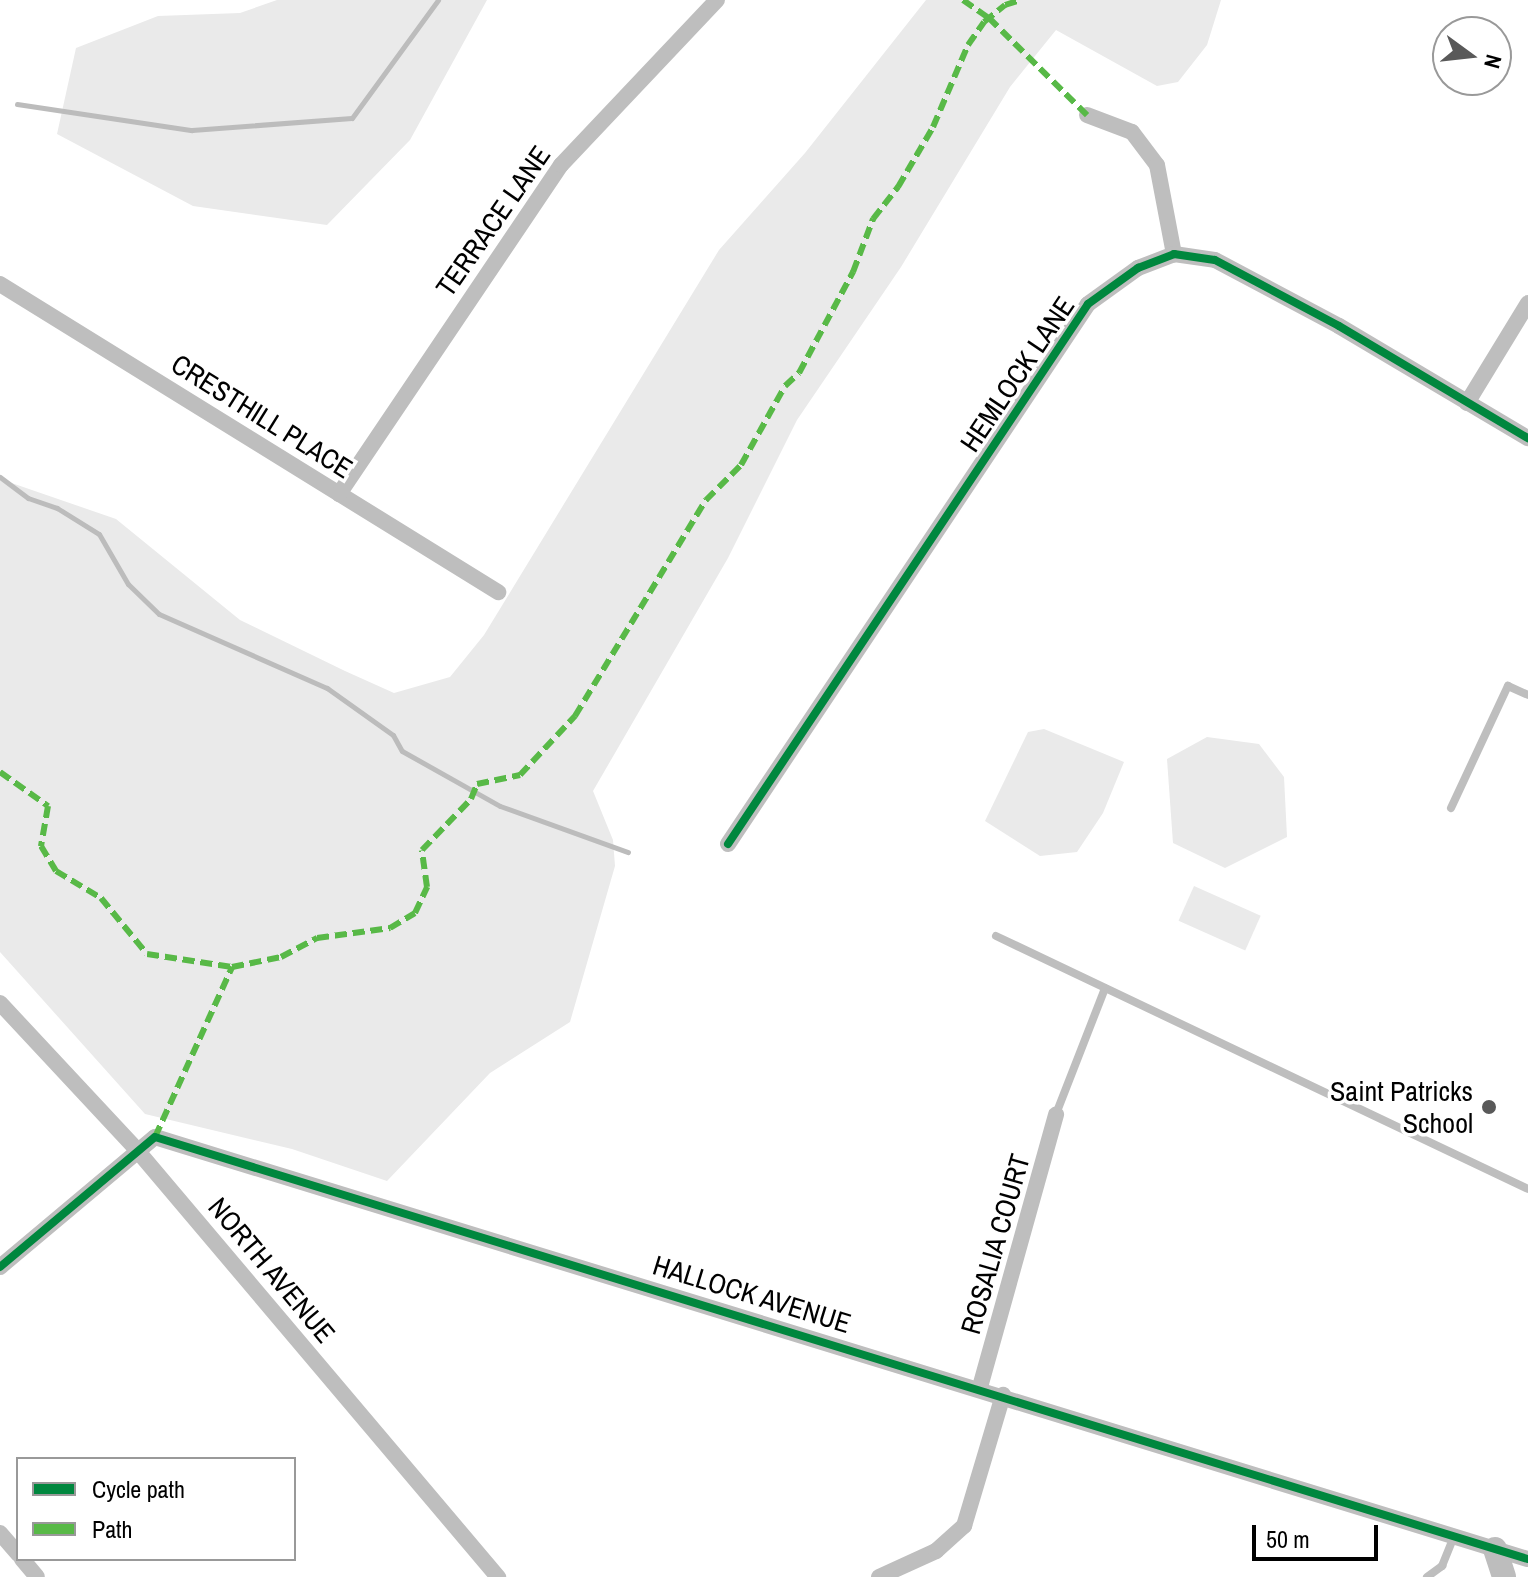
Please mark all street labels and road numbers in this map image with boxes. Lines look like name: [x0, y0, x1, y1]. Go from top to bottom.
street label: TERRACE LANE: [429, 139, 557, 303]
street label: HEMLOCK LANE: [953, 290, 1081, 458]
street label: CRESTHILL PLACE: [165, 347, 359, 485]
street label: ROSALIA COURT: [953, 1149, 1037, 1339]
street label: NORTH AVENUE: [201, 1190, 343, 1350]
street label: HALLOCK AVENUE: [648, 1248, 856, 1340]

